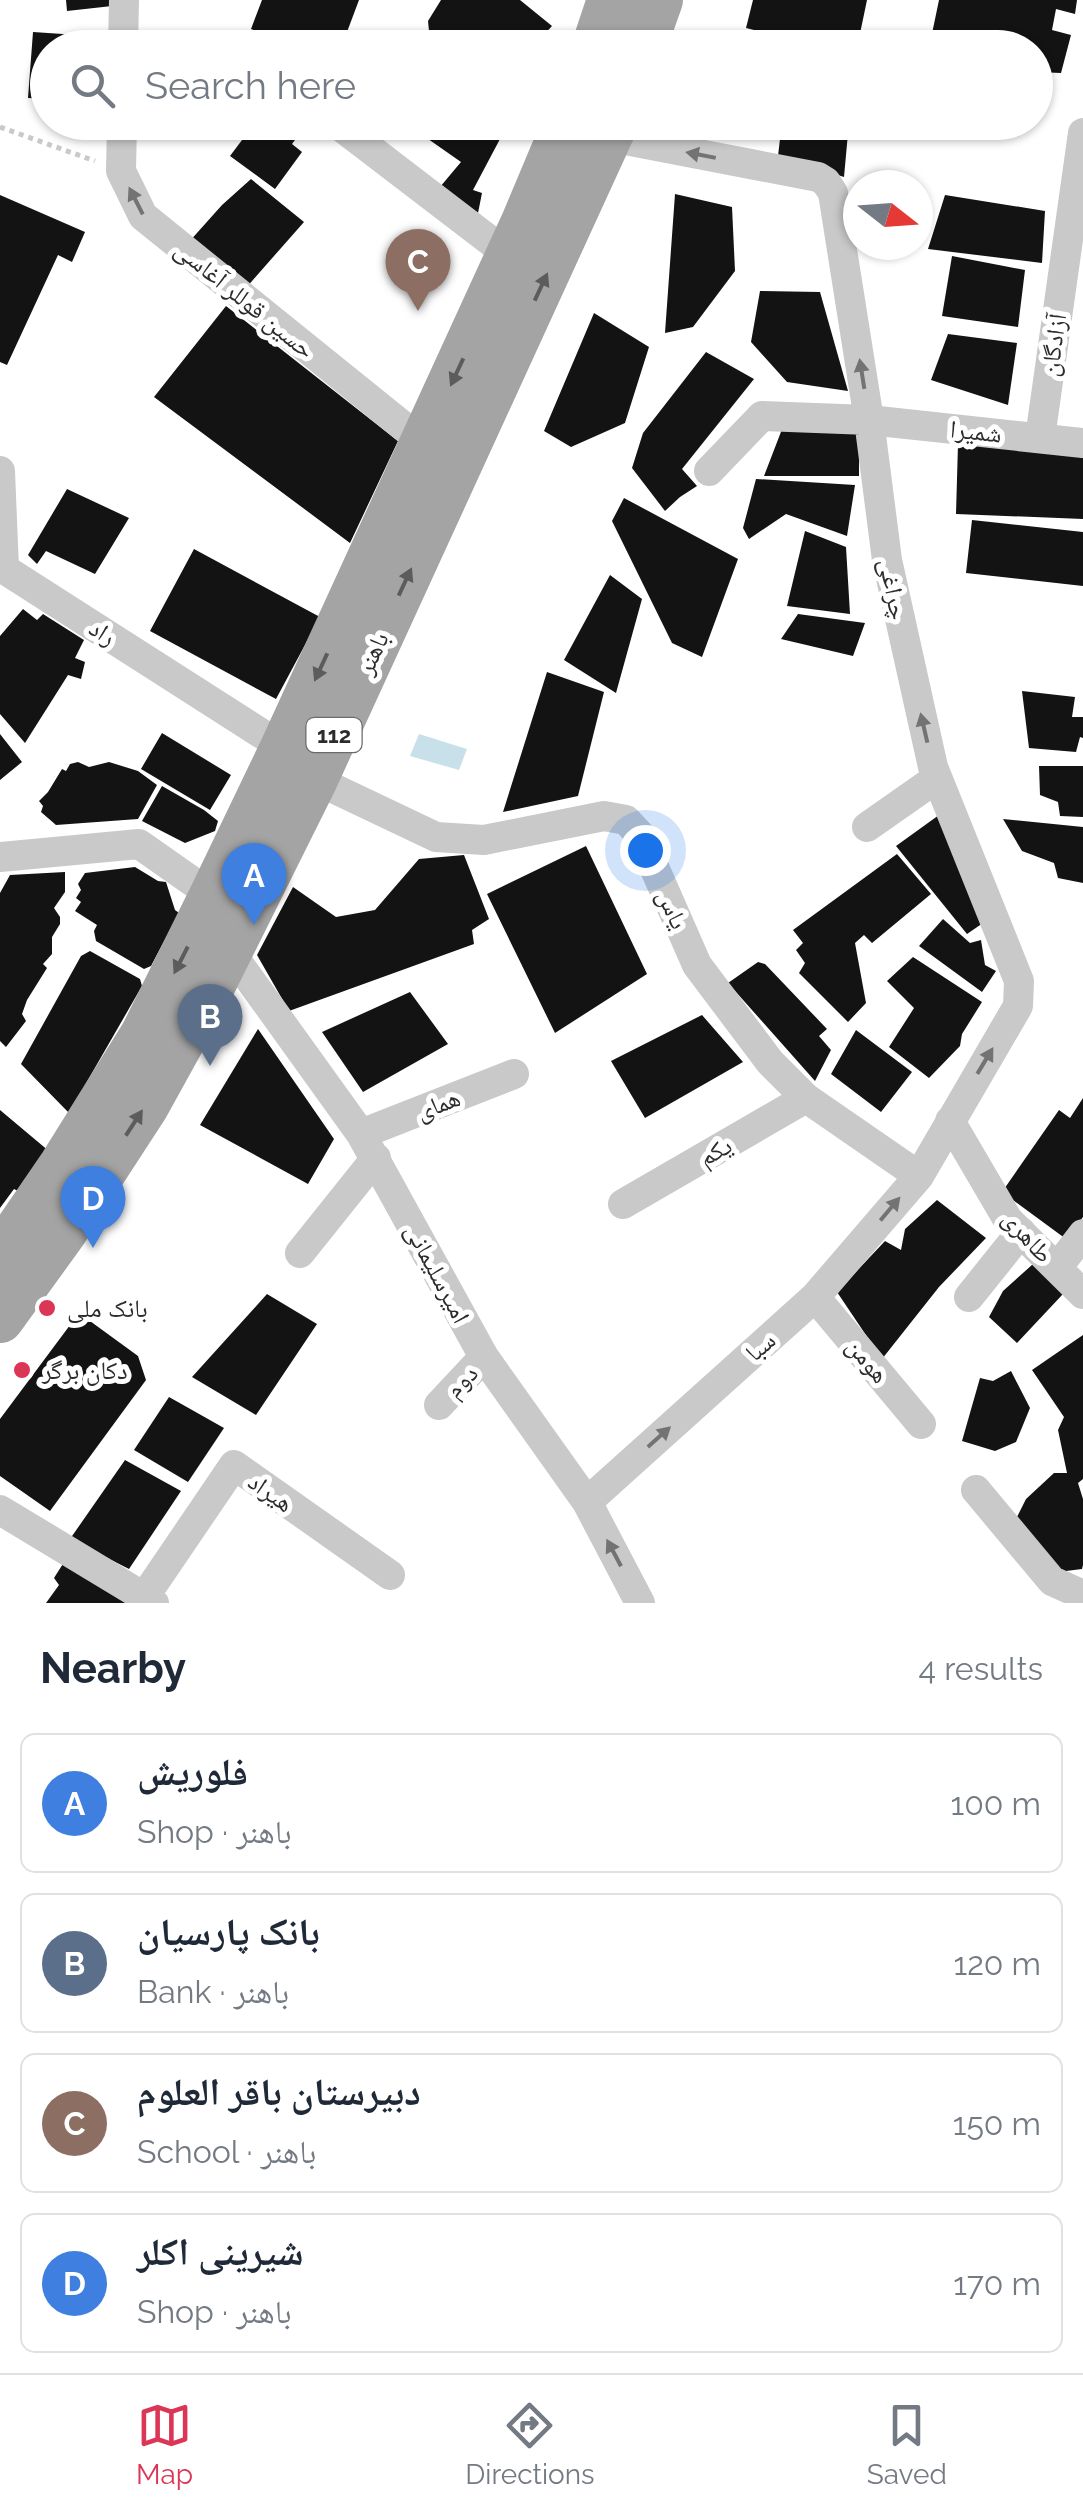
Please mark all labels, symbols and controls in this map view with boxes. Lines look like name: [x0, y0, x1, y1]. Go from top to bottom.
search box: [30, 30, 1053, 140]
icon: search: [65, 58, 120, 113]
text: Search here: [145, 63, 356, 108]
one-way arrow: [685, 146, 716, 162]
north arrow: [843, 170, 933, 260]
one-way arrow: [128, 187, 145, 216]
pin: C: [386, 228, 450, 311]
street label: حسین قوللر آغاسی: [168, 234, 321, 365]
one-way arrow: [532, 272, 549, 301]
street label: آزادگان: [1034, 311, 1073, 379]
one-way arrow: [448, 357, 465, 386]
one-way arrow: [854, 358, 869, 389]
street label: شمیرا: [949, 413, 1003, 449]
street label: چراغی: [872, 556, 915, 622]
one-way arrow: [396, 567, 413, 596]
street label: راد: [84, 612, 122, 652]
street label: باهنر: [349, 627, 395, 680]
one-way arrow: [313, 652, 329, 682]
one-way arrow: [916, 712, 931, 743]
road number: 112: [306, 718, 362, 752]
your location: [620, 825, 671, 876]
pin: A: [222, 842, 286, 925]
street label: یاس: [650, 885, 695, 934]
one-way arrow: [173, 946, 190, 975]
pin: B: [178, 984, 242, 1066]
one-way arrow: [976, 1047, 994, 1075]
street label: همای: [412, 1082, 465, 1127]
one-way arrow: [125, 1109, 143, 1137]
street label: یکم: [693, 1130, 738, 1174]
pin: D: [61, 1166, 126, 1248]
one-way arrow: [879, 1197, 901, 1222]
street label: طاهری: [996, 1203, 1060, 1269]
street label: امیرسلیمانی: [398, 1218, 477, 1329]
place label: بانک ملی: [67, 1293, 148, 1324]
marker: بانک ملی: [36, 1297, 58, 1319]
street label: سبا: [739, 1325, 781, 1367]
street label: هومن: [840, 1331, 896, 1390]
place label: دکان برگر: [41, 1355, 128, 1386]
street label: دوم: [438, 1358, 485, 1405]
marker: دکان برگر: [11, 1359, 33, 1381]
one-way arrow: [647, 1426, 671, 1449]
street label: هیراد: [243, 1466, 299, 1518]
one-way arrow: [605, 1538, 622, 1567]
text: Nearby: [40, 1644, 186, 1693]
text: 4 results: [919, 1650, 1043, 1687]
text: فلوریش: [137, 1749, 248, 1794]
text: A: [64, 1785, 85, 1822]
text: 100 m: [951, 1785, 1041, 1822]
text: Shop · باهنر: [137, 1813, 292, 1850]
text: بانک پارسیان: [137, 1909, 320, 1954]
text: B: [64, 1945, 85, 1982]
text: 120 m: [953, 1945, 1041, 1982]
text: Bank · باهنر: [137, 1973, 289, 2010]
text: دبیرستان باقر العلوم: [137, 2069, 421, 2114]
text: C: [64, 2105, 85, 2142]
text: 150 m: [953, 2105, 1041, 2142]
text: School · باهنر: [137, 2133, 316, 2170]
text: شیرینی اکلر: [137, 2229, 304, 2274]
text: D: [63, 2265, 86, 2302]
text: 170 m: [953, 2265, 1041, 2302]
text: Shop · باهنر: [137, 2293, 292, 2330]
tab: Map: [136, 2398, 193, 2491]
tab: Directions: [465, 2398, 595, 2491]
tab: Saved: [867, 2398, 947, 2491]

